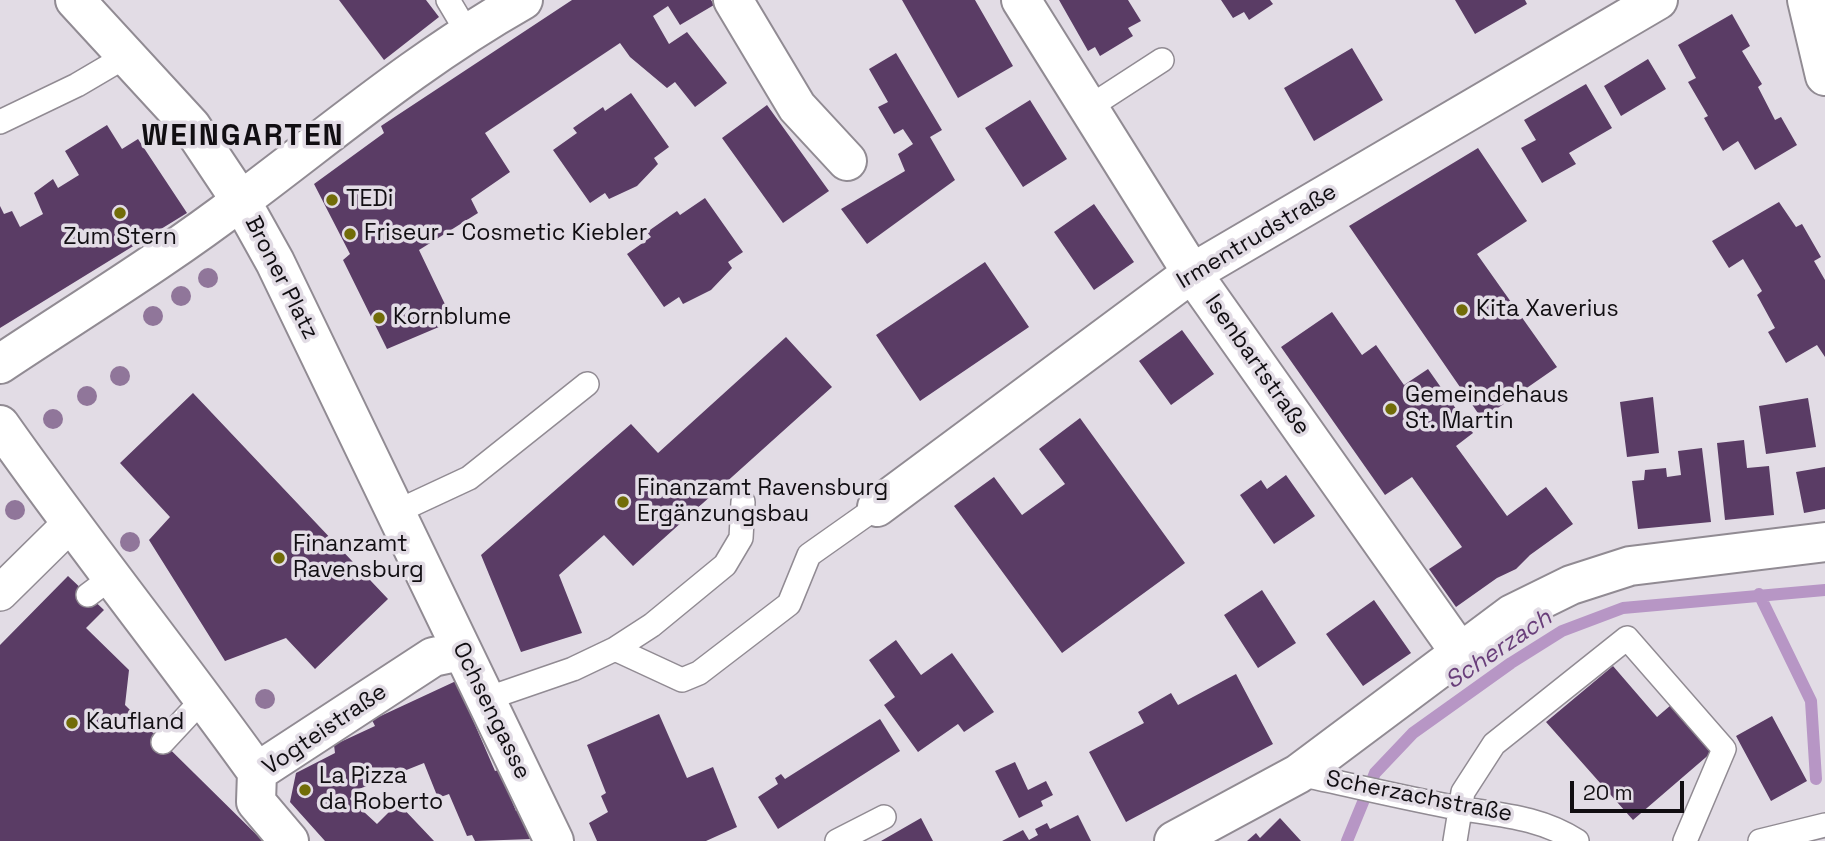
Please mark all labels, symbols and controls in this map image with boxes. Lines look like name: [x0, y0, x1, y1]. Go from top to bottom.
district label: WEINGARTEN: [143, 119, 343, 155]
street label: Irmentrudstraße: [1172, 178, 1342, 296]
place label: TEDi: [346, 186, 393, 214]
marker: TEDi: [324, 192, 340, 208]
marker: Zum Stern: [112, 205, 128, 221]
street label: Broner Platz: [238, 212, 324, 344]
place label: Friseur - Cosmetic Kiebler: [364, 220, 647, 248]
place label: Zum Stern: [63, 224, 177, 252]
marker: Friseur - Cosmetic Kiebler: [342, 226, 358, 242]
street label: Isenbartstraße: [1198, 290, 1316, 440]
place label: Kita Xaverius: [1476, 296, 1619, 324]
marker: Kita Xaverius: [1454, 302, 1470, 318]
place label: Kornblume: [393, 304, 511, 332]
marker: Kornblume: [371, 310, 387, 326]
place label: Gemeindehaus St. Martin: [1405, 382, 1569, 436]
marker: Gemeindehaus St. Martin: [1383, 401, 1399, 417]
place label: Finanzamt Ravensburg Ergänzungsbau: [637, 475, 888, 529]
marker: Finanzamt Ravensburg Ergänzungsbau: [615, 494, 631, 510]
place label: Finanzamt Ravensburg: [293, 531, 424, 585]
marker: Finanzamt Ravensburg: [271, 550, 287, 566]
water label: Scherzach: [1440, 604, 1558, 696]
street label: Ochsengasse: [446, 638, 536, 784]
street label: Vogteistraße: [258, 678, 392, 782]
place label: Kaufland: [86, 709, 184, 737]
marker: Kaufland: [64, 715, 80, 731]
place label: La Pizza da Roberto: [319, 763, 443, 817]
street label: Scherzachstraße: [1324, 765, 1514, 829]
scale bar: [1573, 768, 1687, 812]
text: 20 m: [1583, 779, 1633, 806]
marker: La Pizza da Roberto: [297, 782, 313, 798]

